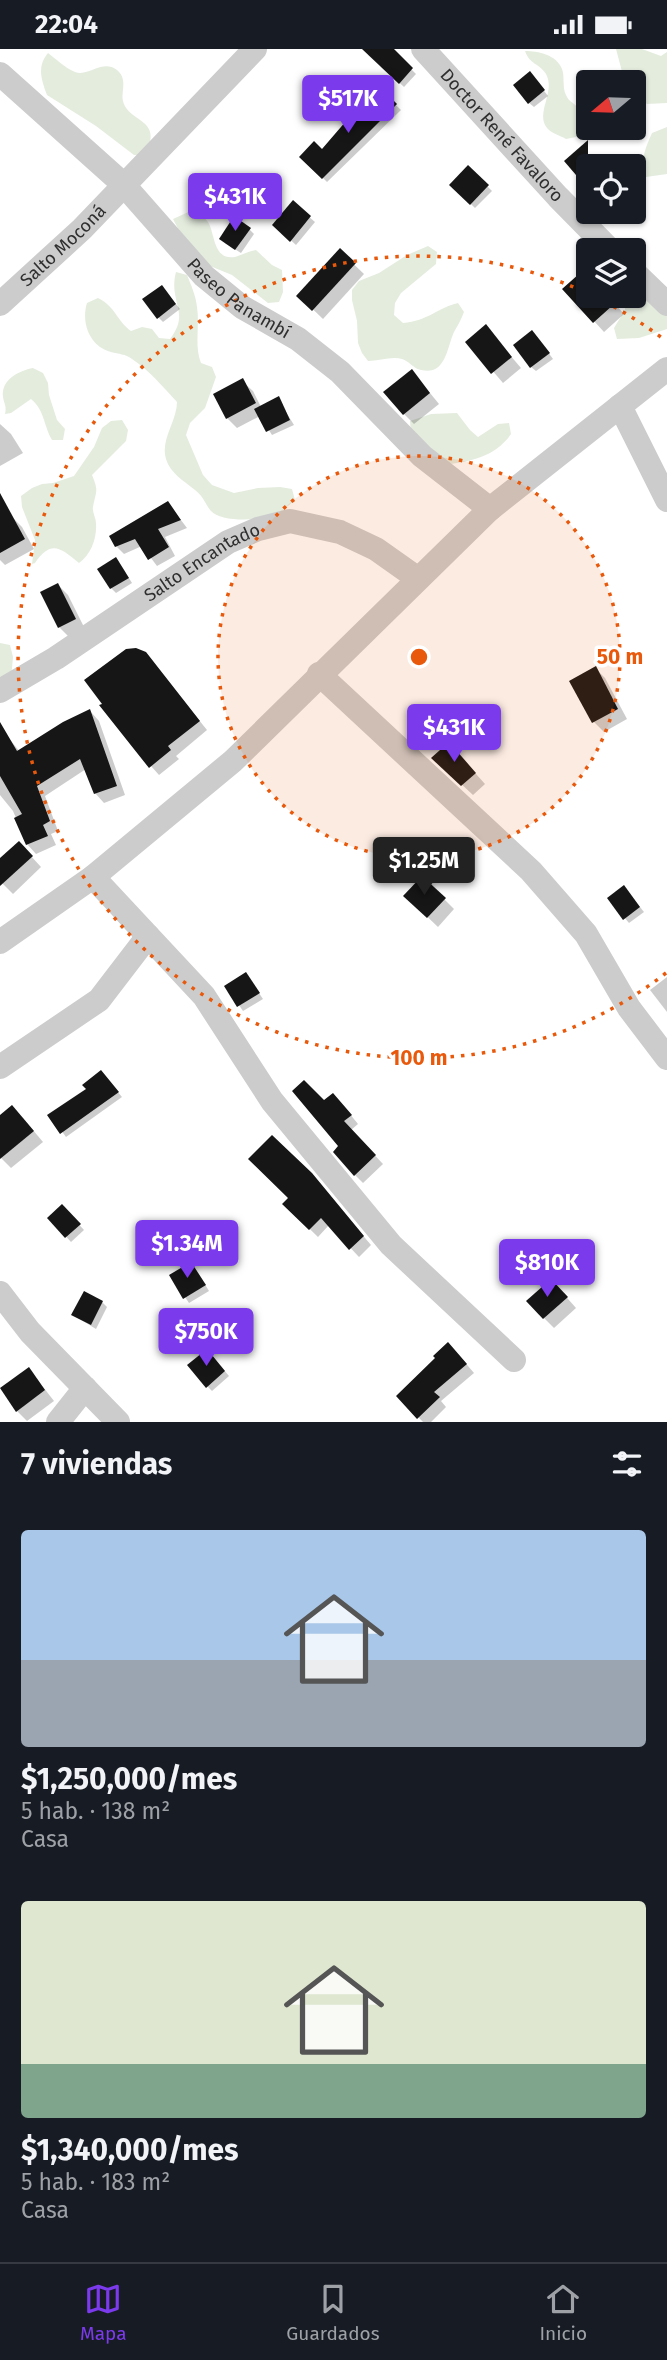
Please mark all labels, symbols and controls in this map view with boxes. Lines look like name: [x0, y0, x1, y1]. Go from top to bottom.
text: 22:04: [35, 9, 98, 40]
street label: Doctor René Favaloro: [435, 64, 568, 207]
north arrow: [576, 70, 646, 140]
map controls: [576, 70, 646, 308]
pin: $517K: [299, 76, 397, 135]
text: $517K: [318, 84, 378, 112]
button: locate: [576, 154, 646, 224]
pin: $431K: [186, 173, 284, 233]
text: $431K: [204, 182, 266, 210]
street label: Salto Moconá: [15, 200, 111, 291]
button: layers: [576, 238, 646, 308]
street label: Paseo Panambí: [182, 253, 294, 343]
street label: Salto Encantado: [140, 518, 263, 606]
text: 50 m: [597, 644, 643, 670]
centre of rings: [407, 645, 431, 669]
pin: $431K: [405, 705, 503, 764]
text: $431K: [423, 713, 485, 741]
pin: $1.25M: [367, 837, 481, 897]
text: $1.25M: [389, 846, 459, 874]
text: 100 m: [390, 1045, 448, 1071]
pin: $1.34M: [130, 1221, 244, 1280]
text: $1.34M: [151, 1229, 223, 1257]
pin: $810K: [498, 1239, 596, 1299]
text: $810K: [515, 1248, 579, 1276]
pin: $750K: [157, 1309, 255, 1368]
text: $750K: [175, 1317, 238, 1345]
icon: filters: [608, 1445, 646, 1483]
text: 7 viviendas: [21, 1446, 172, 1482]
icon: home: [271, 1576, 397, 1702]
text: $1,250,000/mes: [21, 1761, 237, 1797]
text: 5 hab. · 138 m²: [21, 1797, 170, 1825]
text: Casa: [21, 1825, 69, 1853]
icon: home: [271, 1947, 397, 2073]
text: $1,340,000/mes: [21, 2132, 239, 2168]
text: 5 hab. · 183 m²: [21, 2168, 170, 2196]
text: Casa: [21, 2196, 69, 2224]
tab: Mapa: [80, 2280, 126, 2345]
tab: Guardados: [286, 2280, 380, 2345]
tab: Inicio: [539, 2280, 587, 2345]

